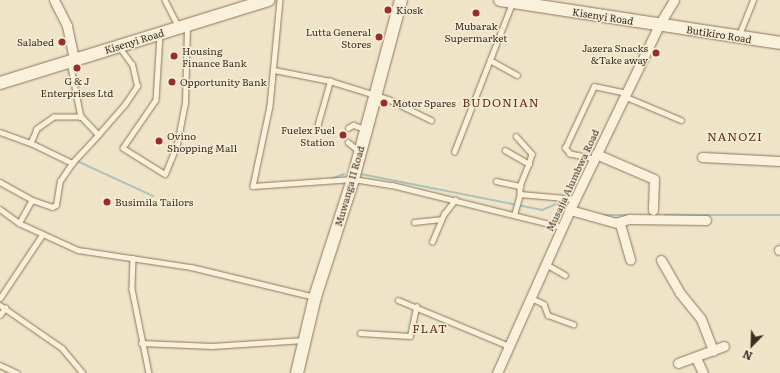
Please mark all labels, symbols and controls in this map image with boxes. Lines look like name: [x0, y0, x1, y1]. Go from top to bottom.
place label: Kiosk: [396, 4, 423, 16]
marker: Kiosk: [383, 5, 393, 15]
street label: Kisenyi Road: [571, 5, 635, 27]
marker: Mubarak Supermarket: [471, 8, 481, 18]
place label: Mubarak Supermarket: [445, 19, 507, 42]
street label: Butikiro Road: [685, 23, 753, 45]
place label: Lutta General Stores: [306, 25, 371, 48]
street label: Kisenyi Road: [103, 26, 165, 56]
marker: Lutta General Stores: [374, 32, 384, 42]
place label: Salabed: [17, 36, 54, 48]
marker: Salabed: [57, 37, 67, 47]
place label: Jazera Snacks &Take away: [582, 41, 648, 64]
place label: Housing Finance Bank: [182, 44, 247, 68]
marker: Jazera Snacks &Take away: [651, 48, 661, 58]
marker: Housing Finance Bank: [169, 51, 179, 61]
marker: G & J Enterprises Ltd: [72, 63, 82, 73]
place label: G & J Enterprises Ltd: [41, 74, 113, 98]
place label: Opportunity Bank: [180, 76, 267, 88]
marker: Opportunity Bank: [167, 77, 177, 87]
district label: BUDONIAN: [462, 96, 540, 110]
place label: Motor Spares: [392, 97, 456, 109]
marker: Motor Spares: [379, 98, 389, 108]
place label: Fuelex Fuel Station: [281, 123, 335, 146]
street label: Musajja Alumbwa Road: [543, 127, 601, 233]
place label: Ovino Shopping Mall: [167, 129, 237, 152]
marker: Fuelex Fuel Station: [338, 130, 348, 140]
district label: NANOZI: [707, 130, 763, 144]
marker: Ovino Shopping Mall: [154, 136, 164, 146]
street label: Muwanga II Road: [332, 144, 366, 228]
place label: Busimila Tailors: [115, 196, 193, 208]
marker: Busimila Tailors: [102, 197, 112, 207]
district label: FLAT: [412, 322, 448, 336]
north arrow: [732, 325, 772, 365]
text: N: [740, 347, 755, 365]

